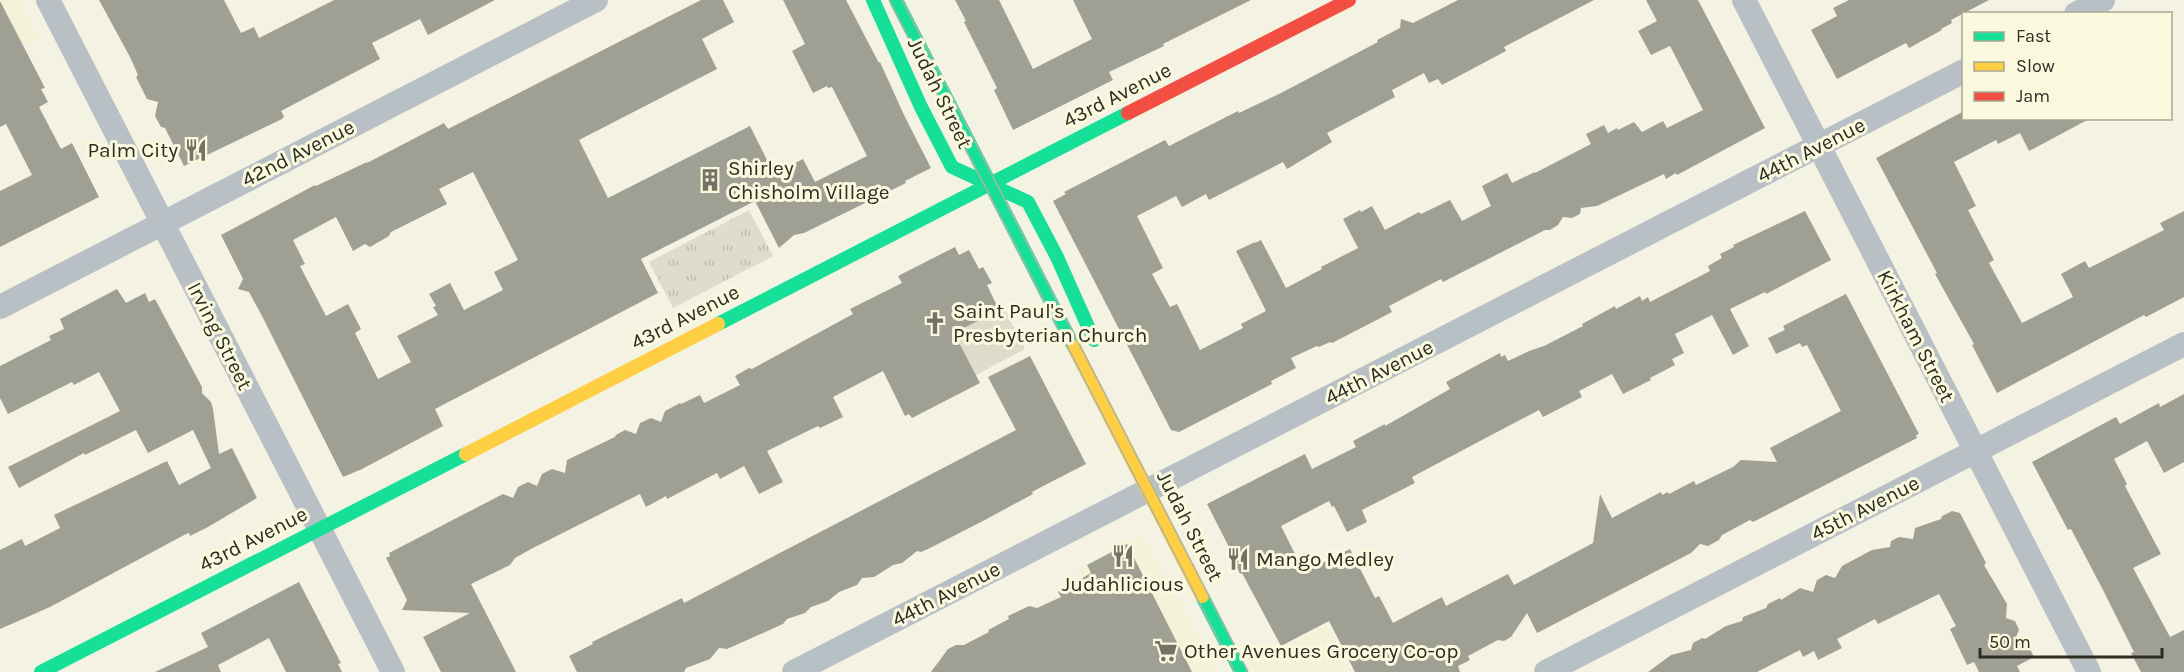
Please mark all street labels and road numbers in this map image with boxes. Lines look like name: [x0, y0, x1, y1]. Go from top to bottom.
street label: Judah Street: [903, 34, 977, 153]
street label: 43rd Avenue: [1059, 57, 1175, 133]
street label: 44th Avenue: [1753, 112, 1869, 188]
street label: 42nd Avenue: [238, 114, 358, 192]
street label: Kirkham Street: [1872, 266, 1960, 406]
street label: Irving Street: [183, 278, 257, 394]
street label: 43rd Avenue: [627, 279, 743, 355]
street label: 44th Avenue: [1321, 334, 1437, 410]
street label: Judah Street: [1152, 467, 1228, 585]
street label: 45th Avenue: [1807, 470, 1923, 546]
street label: 43rd Avenue: [195, 501, 311, 577]
street label: 44th Avenue: [888, 556, 1004, 632]

